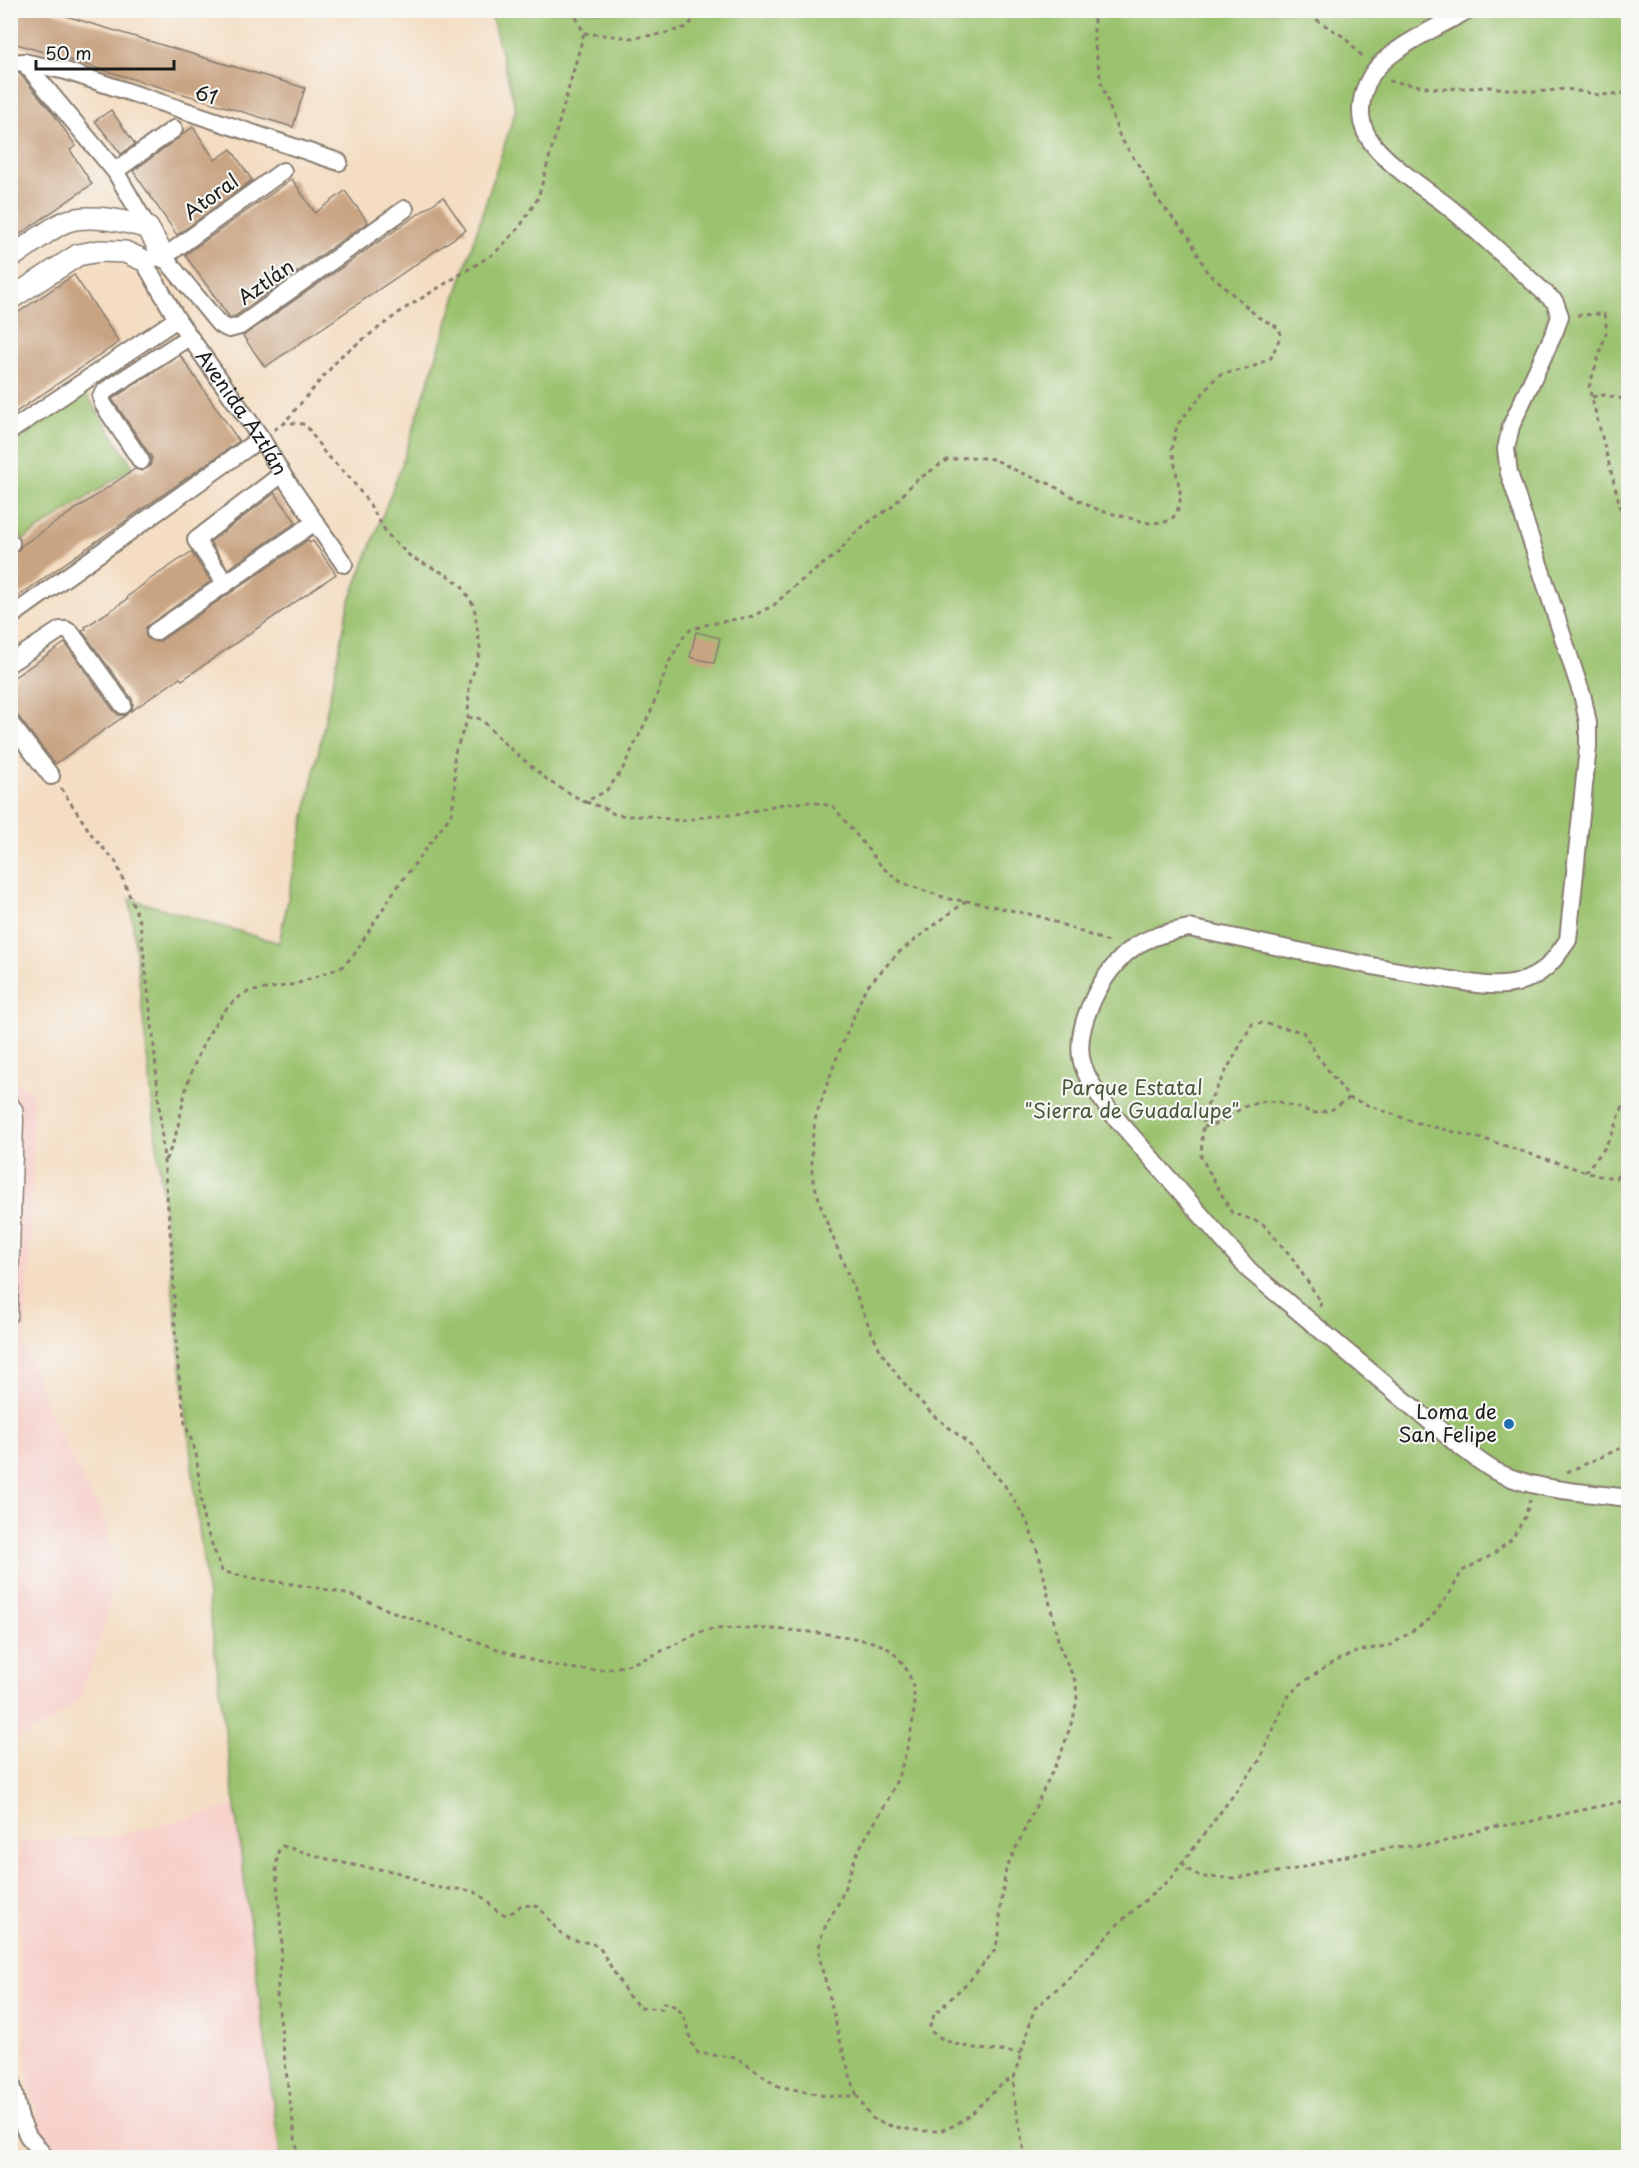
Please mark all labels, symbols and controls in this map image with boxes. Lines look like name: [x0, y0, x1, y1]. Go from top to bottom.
scale bar: [36, 33, 174, 71]
text: 50 m: [45, 39, 92, 66]
street label: 61: [191, 76, 222, 112]
street label: Atoral: [176, 166, 244, 227]
street label: Aztlán: [231, 251, 300, 311]
street label: Avenida Aztlán: [189, 343, 296, 481]
park label: Parque Estatal "Sierra de Guadalupe": [1024, 1072, 1240, 1125]
place label: Loma de San Felipe: [1398, 1396, 1497, 1449]
marker: Loma de San Felipe: [1502, 1417, 1516, 1431]

